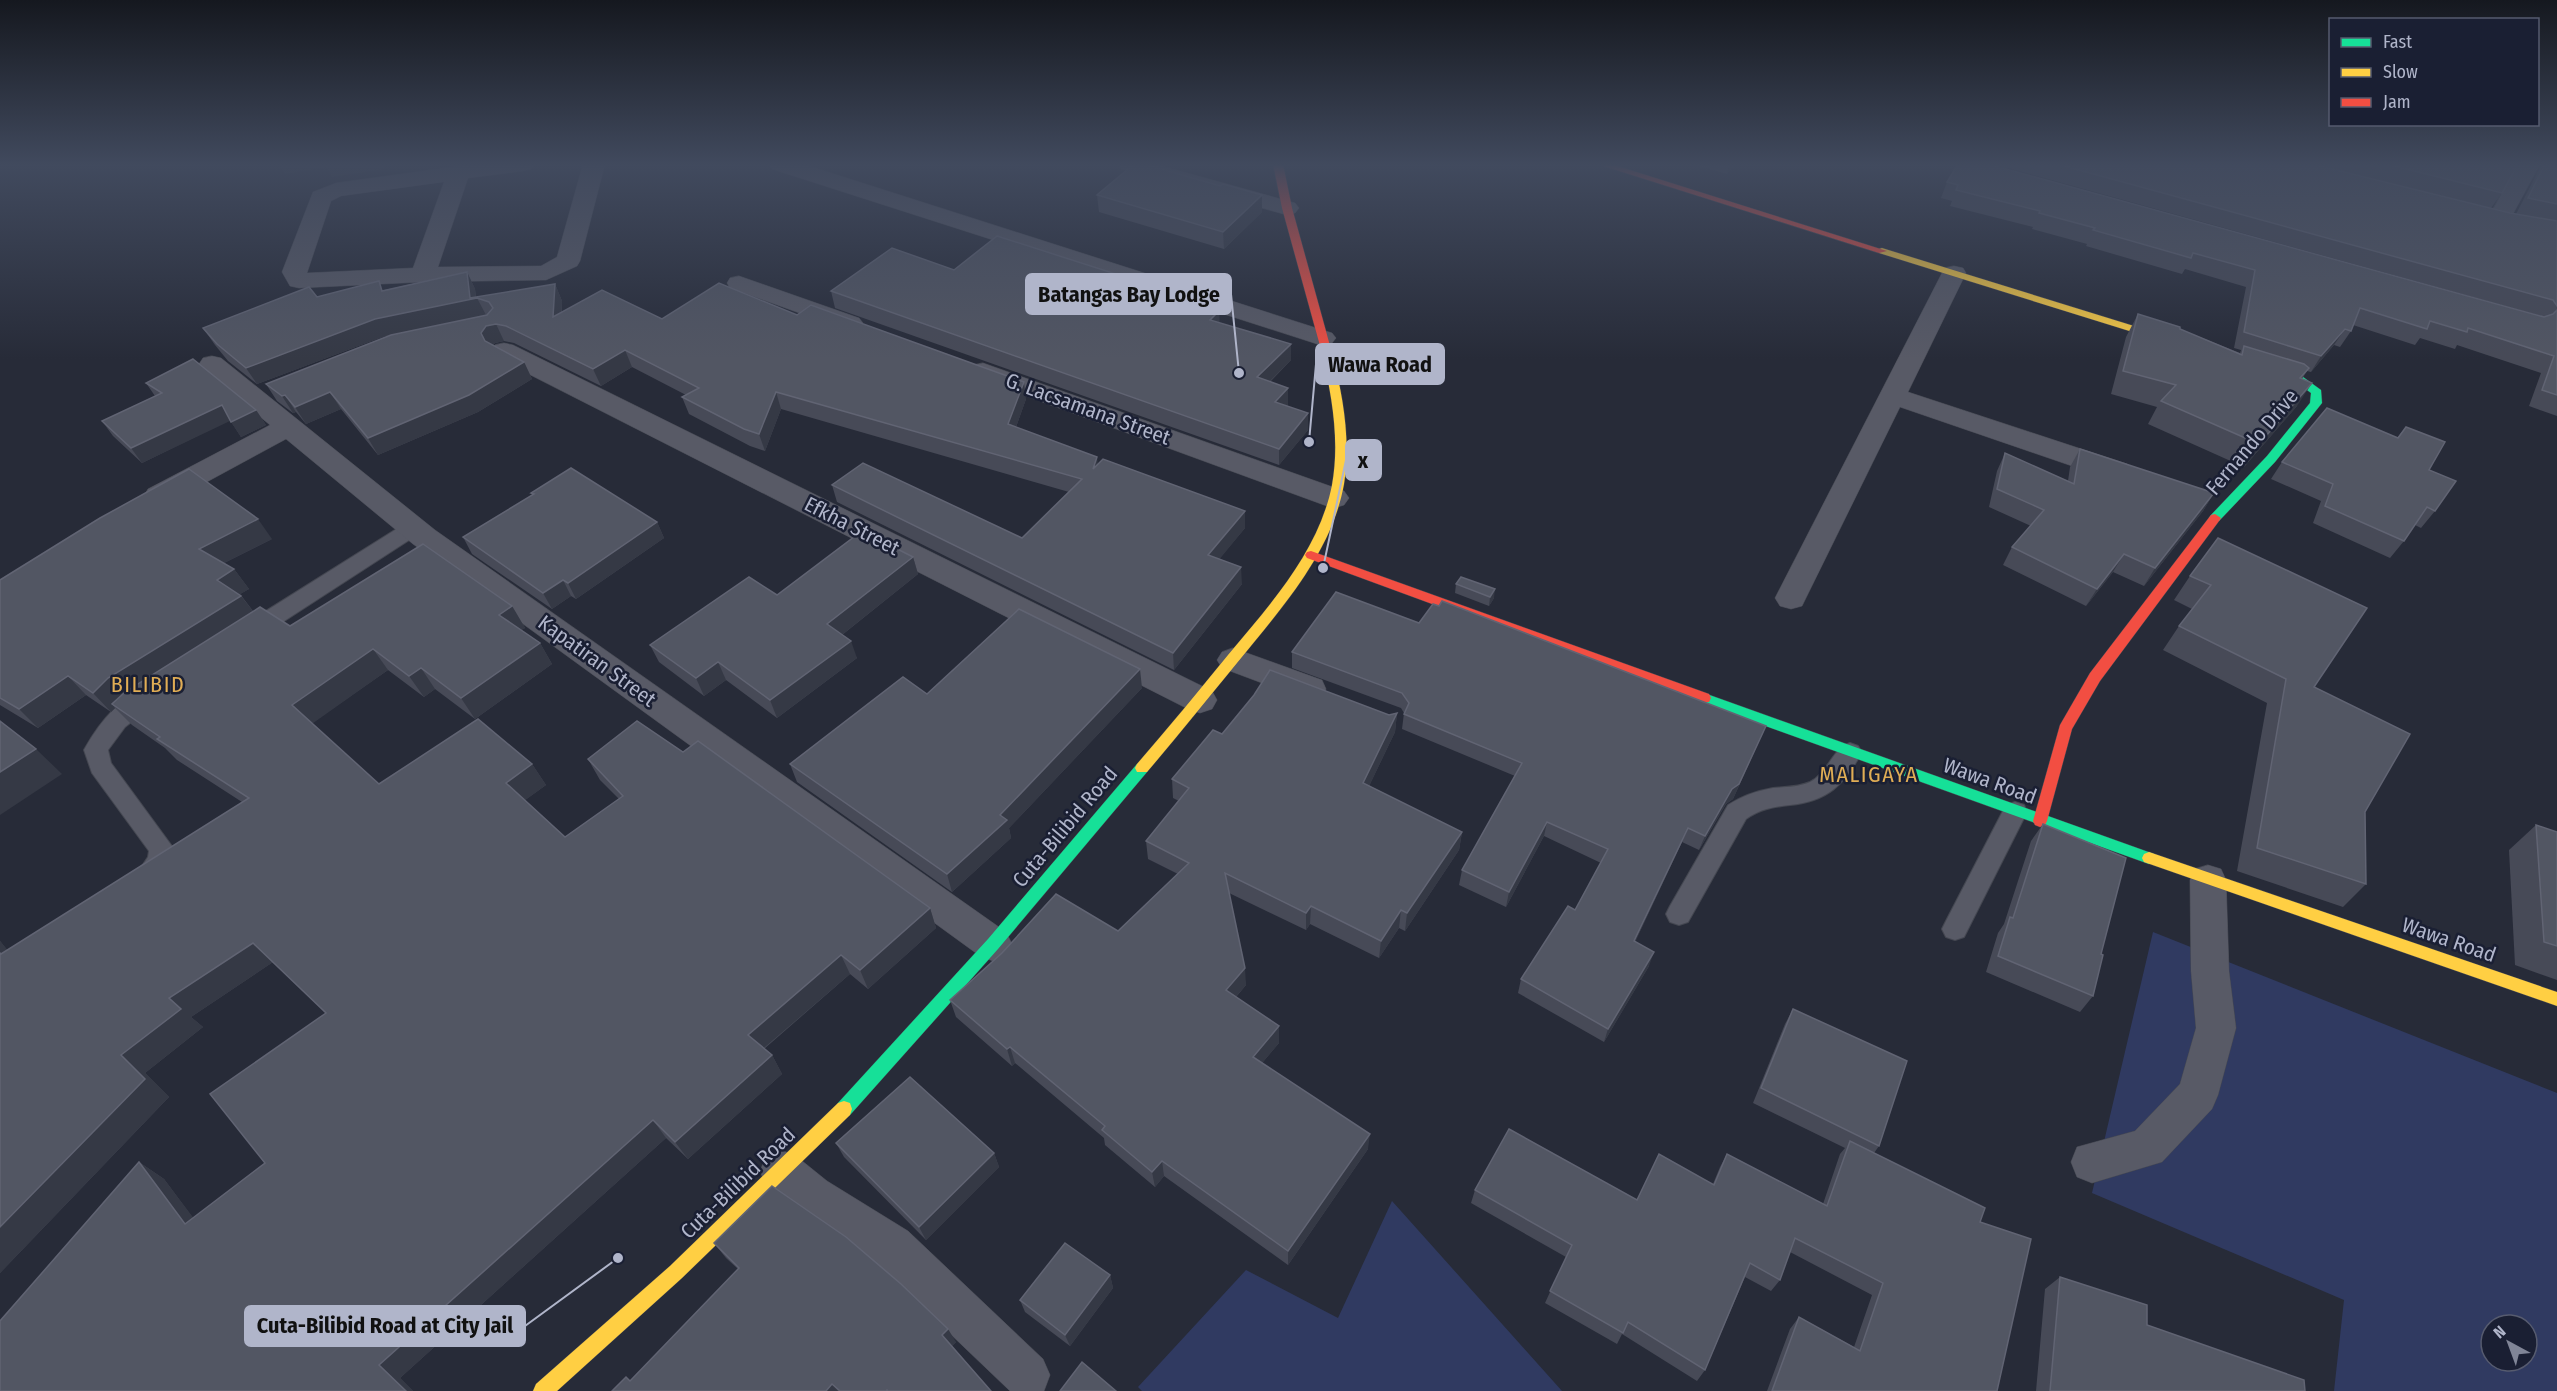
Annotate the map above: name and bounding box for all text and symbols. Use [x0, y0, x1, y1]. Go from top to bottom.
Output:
legend [2329, 18, 2539, 126]
text: Fast [2383, 31, 2412, 53]
text: Slow [2383, 61, 2418, 83]
text: Jam [2383, 91, 2411, 113]
callout: Batangas Bay Lodge [1026, 274, 1231, 314]
text: Batangas Bay Lodge [1038, 281, 1220, 308]
callout: Wawa Road [1316, 344, 1444, 384]
text: Wawa Road [1328, 351, 1432, 378]
street label: G. Lacsamana Street [1002, 367, 1174, 451]
street label: Fernando Drive [2200, 384, 2304, 500]
callout: x [1346, 440, 1381, 480]
text: x [1357, 447, 1369, 474]
street label: Efkha Street [800, 491, 904, 561]
street label: Kapatiran Street [533, 610, 661, 713]
district label: BILIBID [111, 671, 185, 698]
street label: Wawa Road [1940, 752, 2040, 810]
street label: Cuta-Bilibid Road [1007, 761, 1123, 893]
district label: MALIGAYA [1819, 761, 1919, 788]
street label: Wawa Road [2399, 912, 2499, 968]
street label: Cuta-Bilibid Road [675, 1122, 801, 1244]
callout: Cuta-Bilibid Road at City Jail [245, 1306, 525, 1346]
text: Cuta-Bilibid Road at City Jail [257, 1312, 514, 1339]
north arrow [2479, 1313, 2539, 1373]
text: N [2490, 1322, 2509, 1342]

